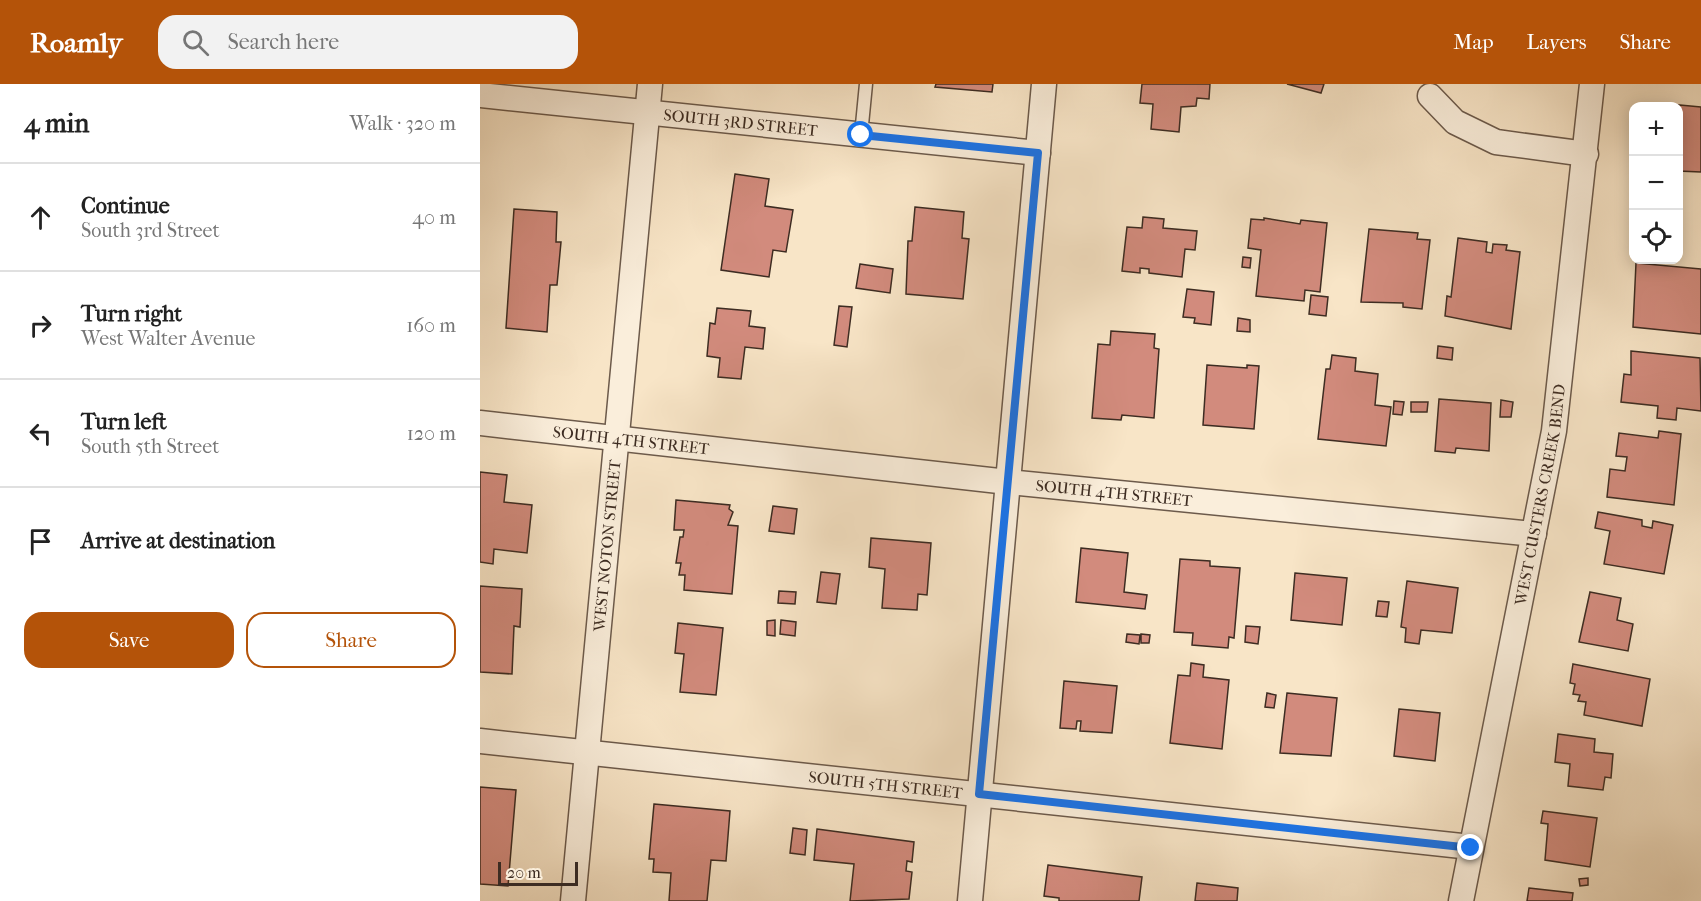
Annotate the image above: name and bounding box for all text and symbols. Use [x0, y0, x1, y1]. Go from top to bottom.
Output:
search box [158, 15, 578, 69]
text: Roamly [30, 26, 122, 59]
icon: search [179, 26, 212, 59]
text: Search here [227, 29, 339, 55]
text: Map [1453, 30, 1494, 54]
text: Layers [1527, 30, 1586, 54]
text: Share [1619, 30, 1671, 54]
map controls [1629, 102, 1683, 264]
button: + [1629, 102, 1683, 156]
street label: SOUTH 3RD STREET [663, 105, 819, 140]
text: 4 min [24, 108, 89, 139]
text: Walk · 320 m [350, 112, 456, 135]
route start [847, 121, 873, 147]
button: − [1629, 156, 1683, 210]
text: Continue [81, 193, 170, 219]
icon: ahead [24, 201, 57, 234]
text: 40 m [412, 206, 456, 229]
button: locate [1629, 210, 1683, 264]
text: South 3rd Street [81, 219, 220, 242]
text: Turn right [81, 301, 182, 327]
icon: right [24, 309, 57, 342]
text: 160 m [406, 314, 456, 337]
text: West Walter Avenue [81, 327, 255, 350]
street label: WEST CUSTERS CREEK BEND [1511, 383, 1569, 608]
text: Turn left [81, 409, 167, 435]
icon: left [24, 417, 57, 450]
text: 120 m [407, 422, 456, 445]
street label: SOUTH 4TH STREET [552, 422, 710, 459]
text: South 5th Street [81, 435, 219, 458]
street label: WEST NOTON STREET [589, 459, 625, 633]
street label: SOUTH 4TH STREET [1035, 476, 1194, 510]
icon: arrive [24, 525, 57, 558]
text: Arrive at destination [81, 528, 275, 554]
button: Save [24, 612, 234, 668]
button: Share [246, 612, 456, 668]
street label: SOUTH 5TH STREET [808, 767, 964, 803]
route end [1457, 834, 1483, 860]
scale bar [498, 859, 578, 886]
text: 20 m [507, 863, 541, 882]

